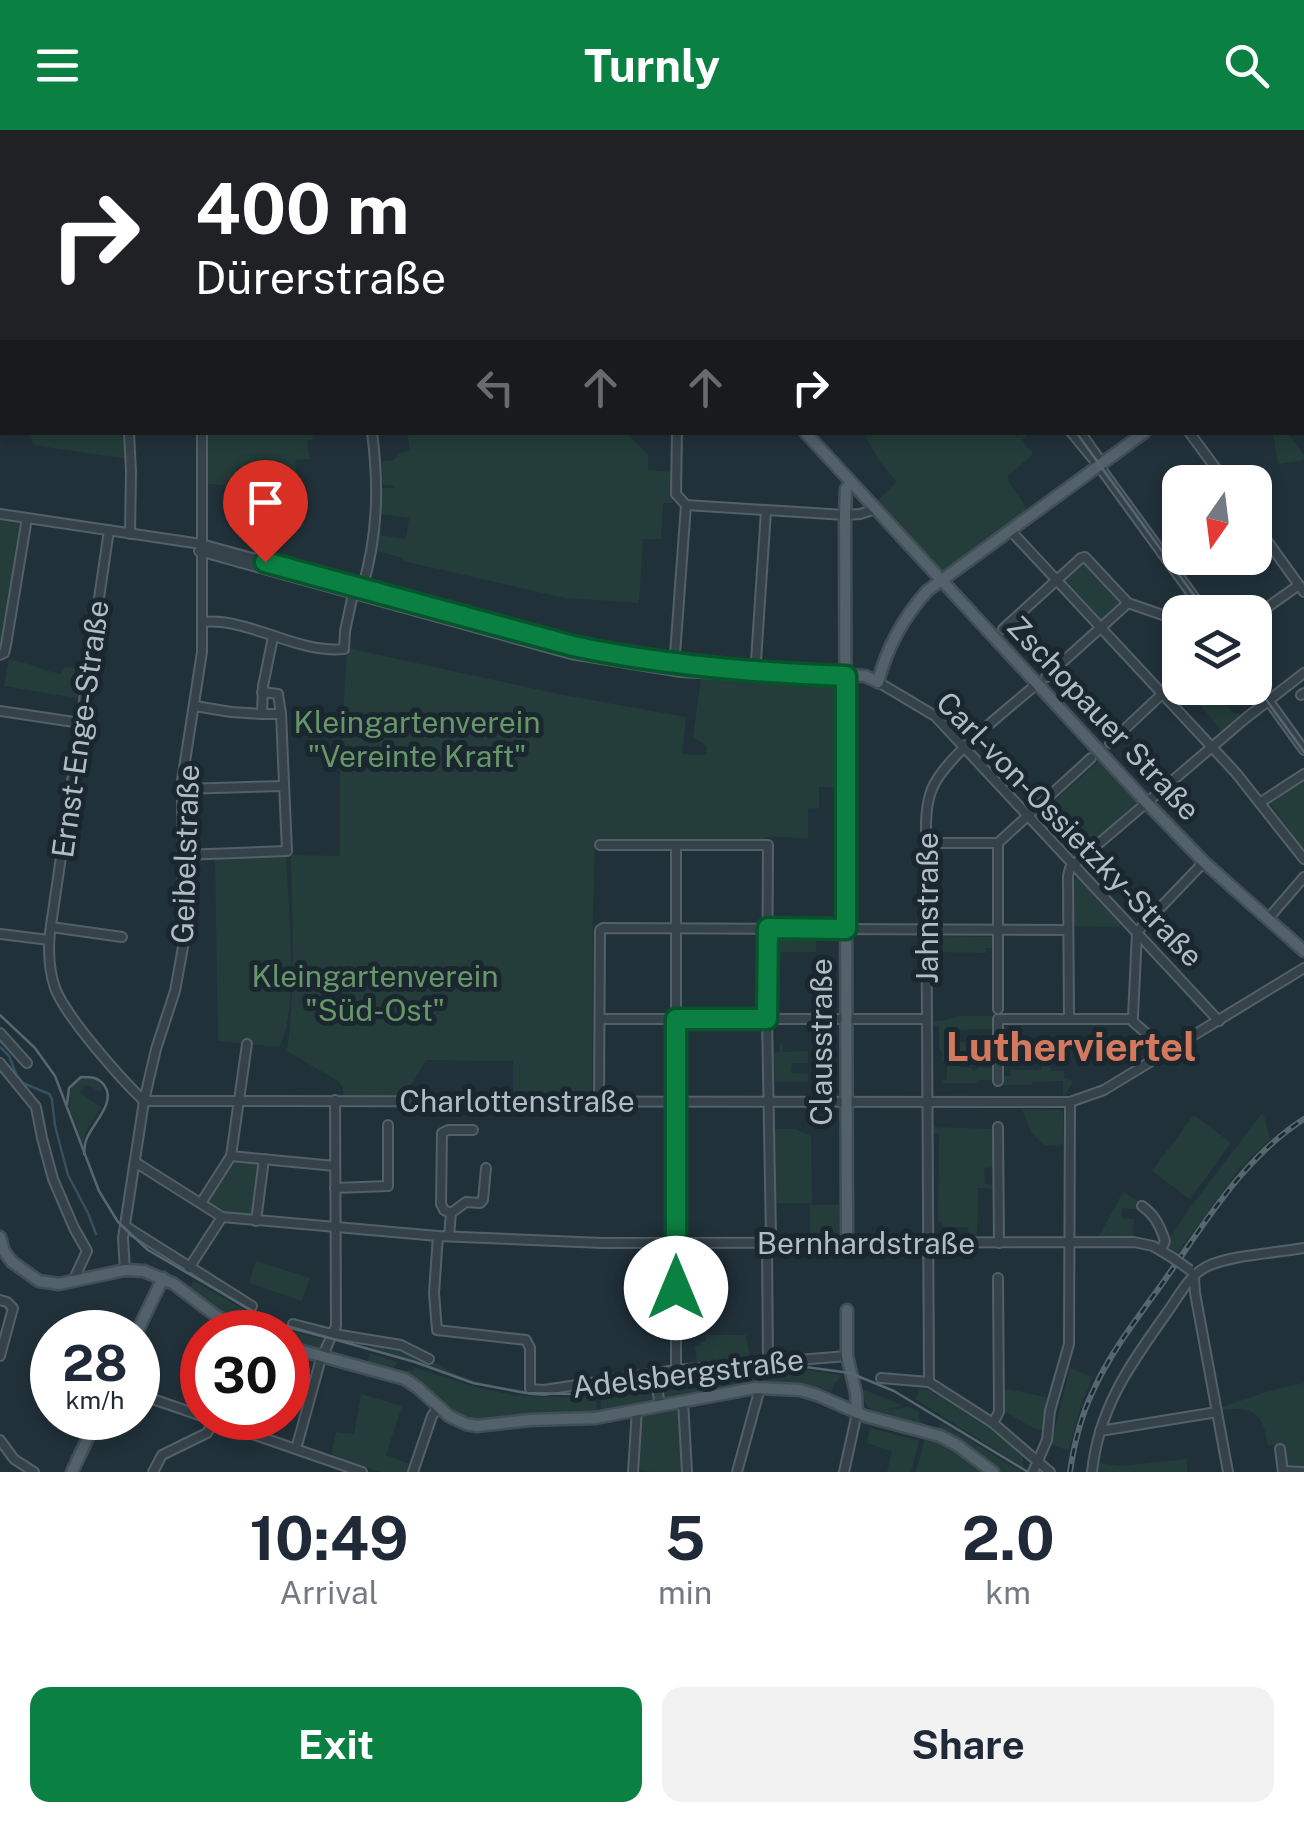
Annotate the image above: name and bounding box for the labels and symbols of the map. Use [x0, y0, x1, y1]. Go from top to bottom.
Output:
pin [223, 460, 308, 563]
north arrow [1162, 465, 1272, 575]
street label: Ernst-Enge-Straße [44, 598, 116, 860]
street label: Zschopauer Straße [1000, 608, 1208, 828]
street label: Carl-von-Ossietzky-Straße [929, 684, 1211, 974]
park label: Kleingartenverein "Vereinte Kraft" [293, 704, 541, 774]
street label: Geibelstraße [164, 764, 206, 944]
street label: Jahnstraße [909, 832, 945, 984]
park label: Kleingartenverein "Süd-Ost" [251, 958, 499, 1028]
street label: Clausstraße [803, 958, 839, 1126]
district label: Lutherviertel [946, 1023, 1196, 1070]
street label: Charlottenstraße [399, 1083, 635, 1119]
street label: Bernhardstraße [757, 1225, 975, 1261]
position arrow [624, 1236, 728, 1340]
speed limit sign: 30 [180, 1310, 310, 1440]
street label: Adelsbergstraße [570, 1341, 806, 1405]

